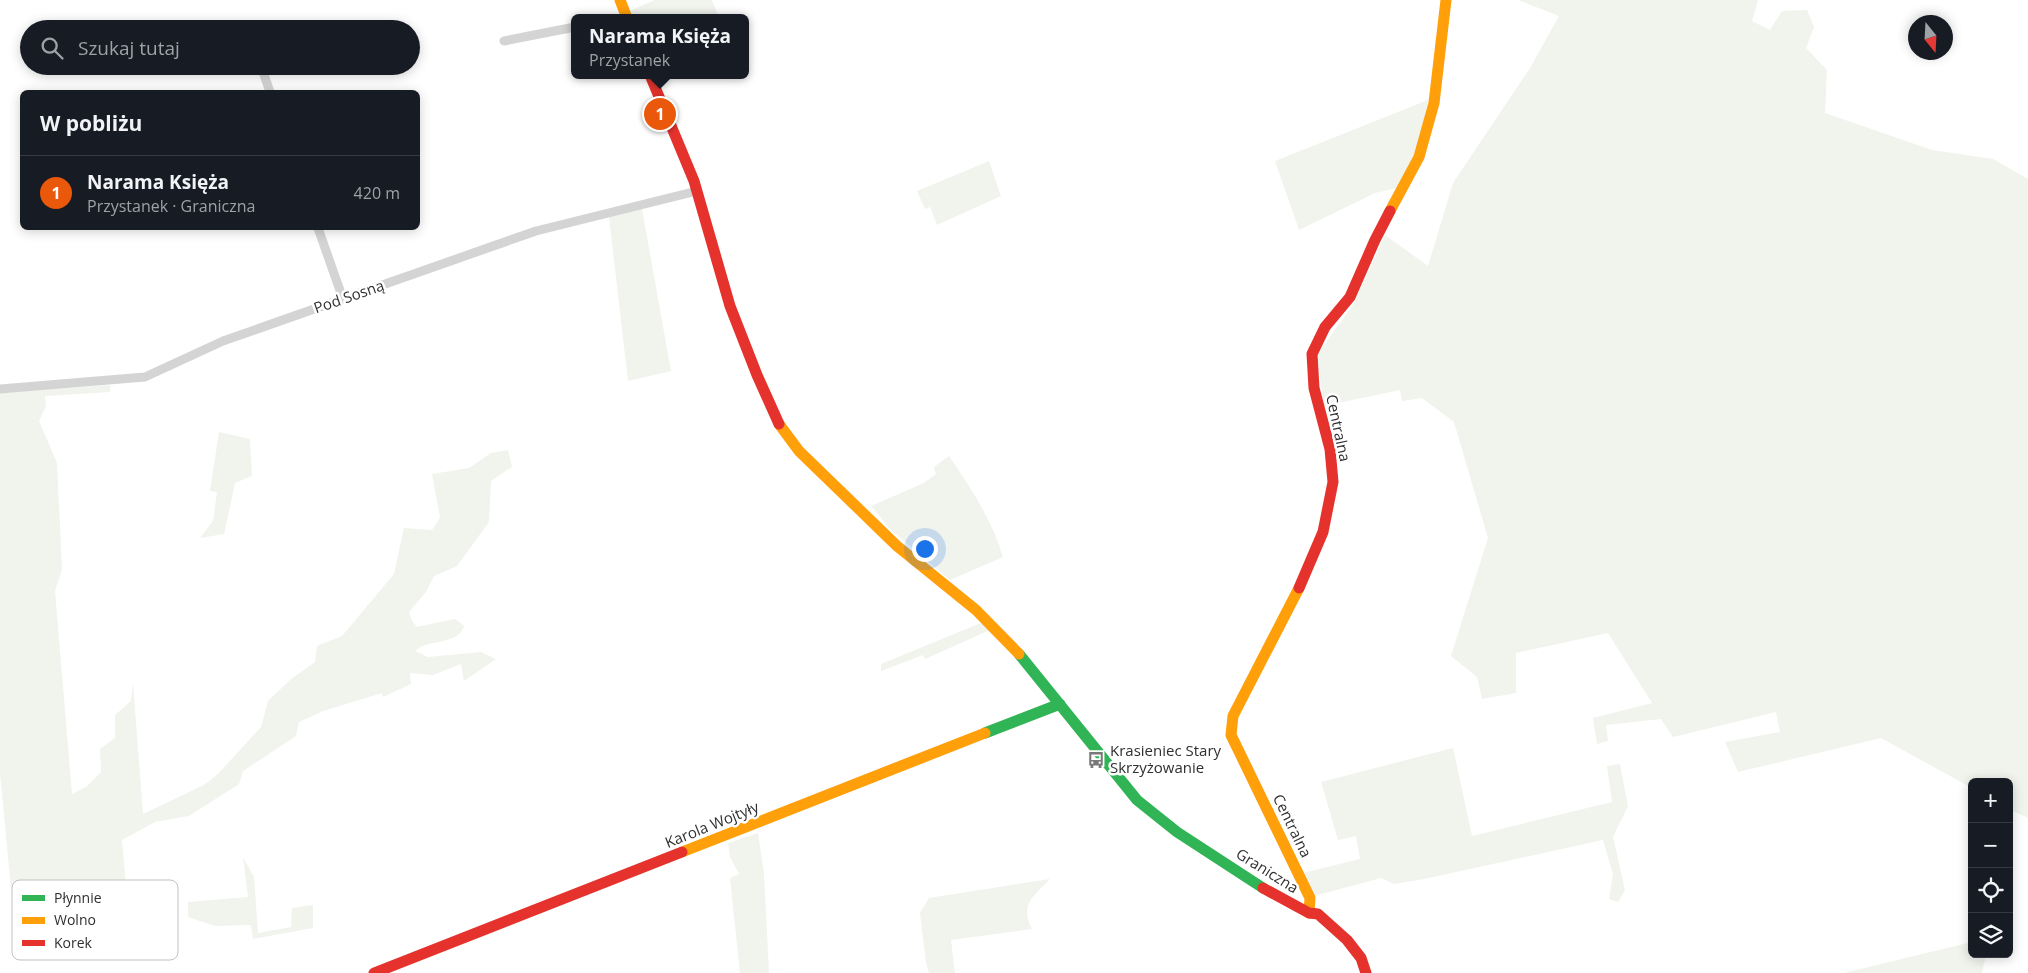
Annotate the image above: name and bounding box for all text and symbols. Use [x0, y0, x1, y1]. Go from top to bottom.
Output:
popup [571, 14, 749, 79]
north arrow [1908, 15, 1953, 60]
search box [20, 20, 420, 75]
text: Narama Księża [589, 23, 731, 49]
icon: search [38, 34, 66, 62]
text: Szukaj tutaj [78, 35, 180, 61]
text: Przystanek [589, 49, 670, 71]
pin: 1 [644, 95, 676, 133]
text: W pobliżu [40, 109, 142, 137]
text: Narama Księża [87, 169, 229, 195]
text: 1 [51, 182, 61, 204]
text: 420 m [354, 182, 400, 204]
text: Przystanek · Graniczna [87, 195, 255, 217]
street label: Pod Sosną [311, 275, 386, 317]
street label: Centralna [1322, 392, 1356, 463]
your location [912, 536, 938, 562]
place label: Krasieniec Stary Skrzyżowanie [1110, 740, 1222, 777]
bus stop icon: Krasieniec Stary Skrzyżowanie [1086, 750, 1106, 770]
map controls [1968, 778, 2013, 958]
button: + [1968, 778, 2013, 823]
street label: Centralna [1269, 791, 1317, 861]
street label: Karola Wojtyły [662, 796, 762, 852]
button: − [1968, 823, 2013, 868]
street label: Graniczna [1233, 843, 1303, 897]
button: locate [1968, 868, 2013, 913]
legend [12, 880, 178, 960]
text: Płynnie [54, 888, 102, 907]
text: Wolno [54, 910, 96, 929]
button: layers [1968, 913, 2013, 958]
text: Korek [54, 933, 93, 952]

